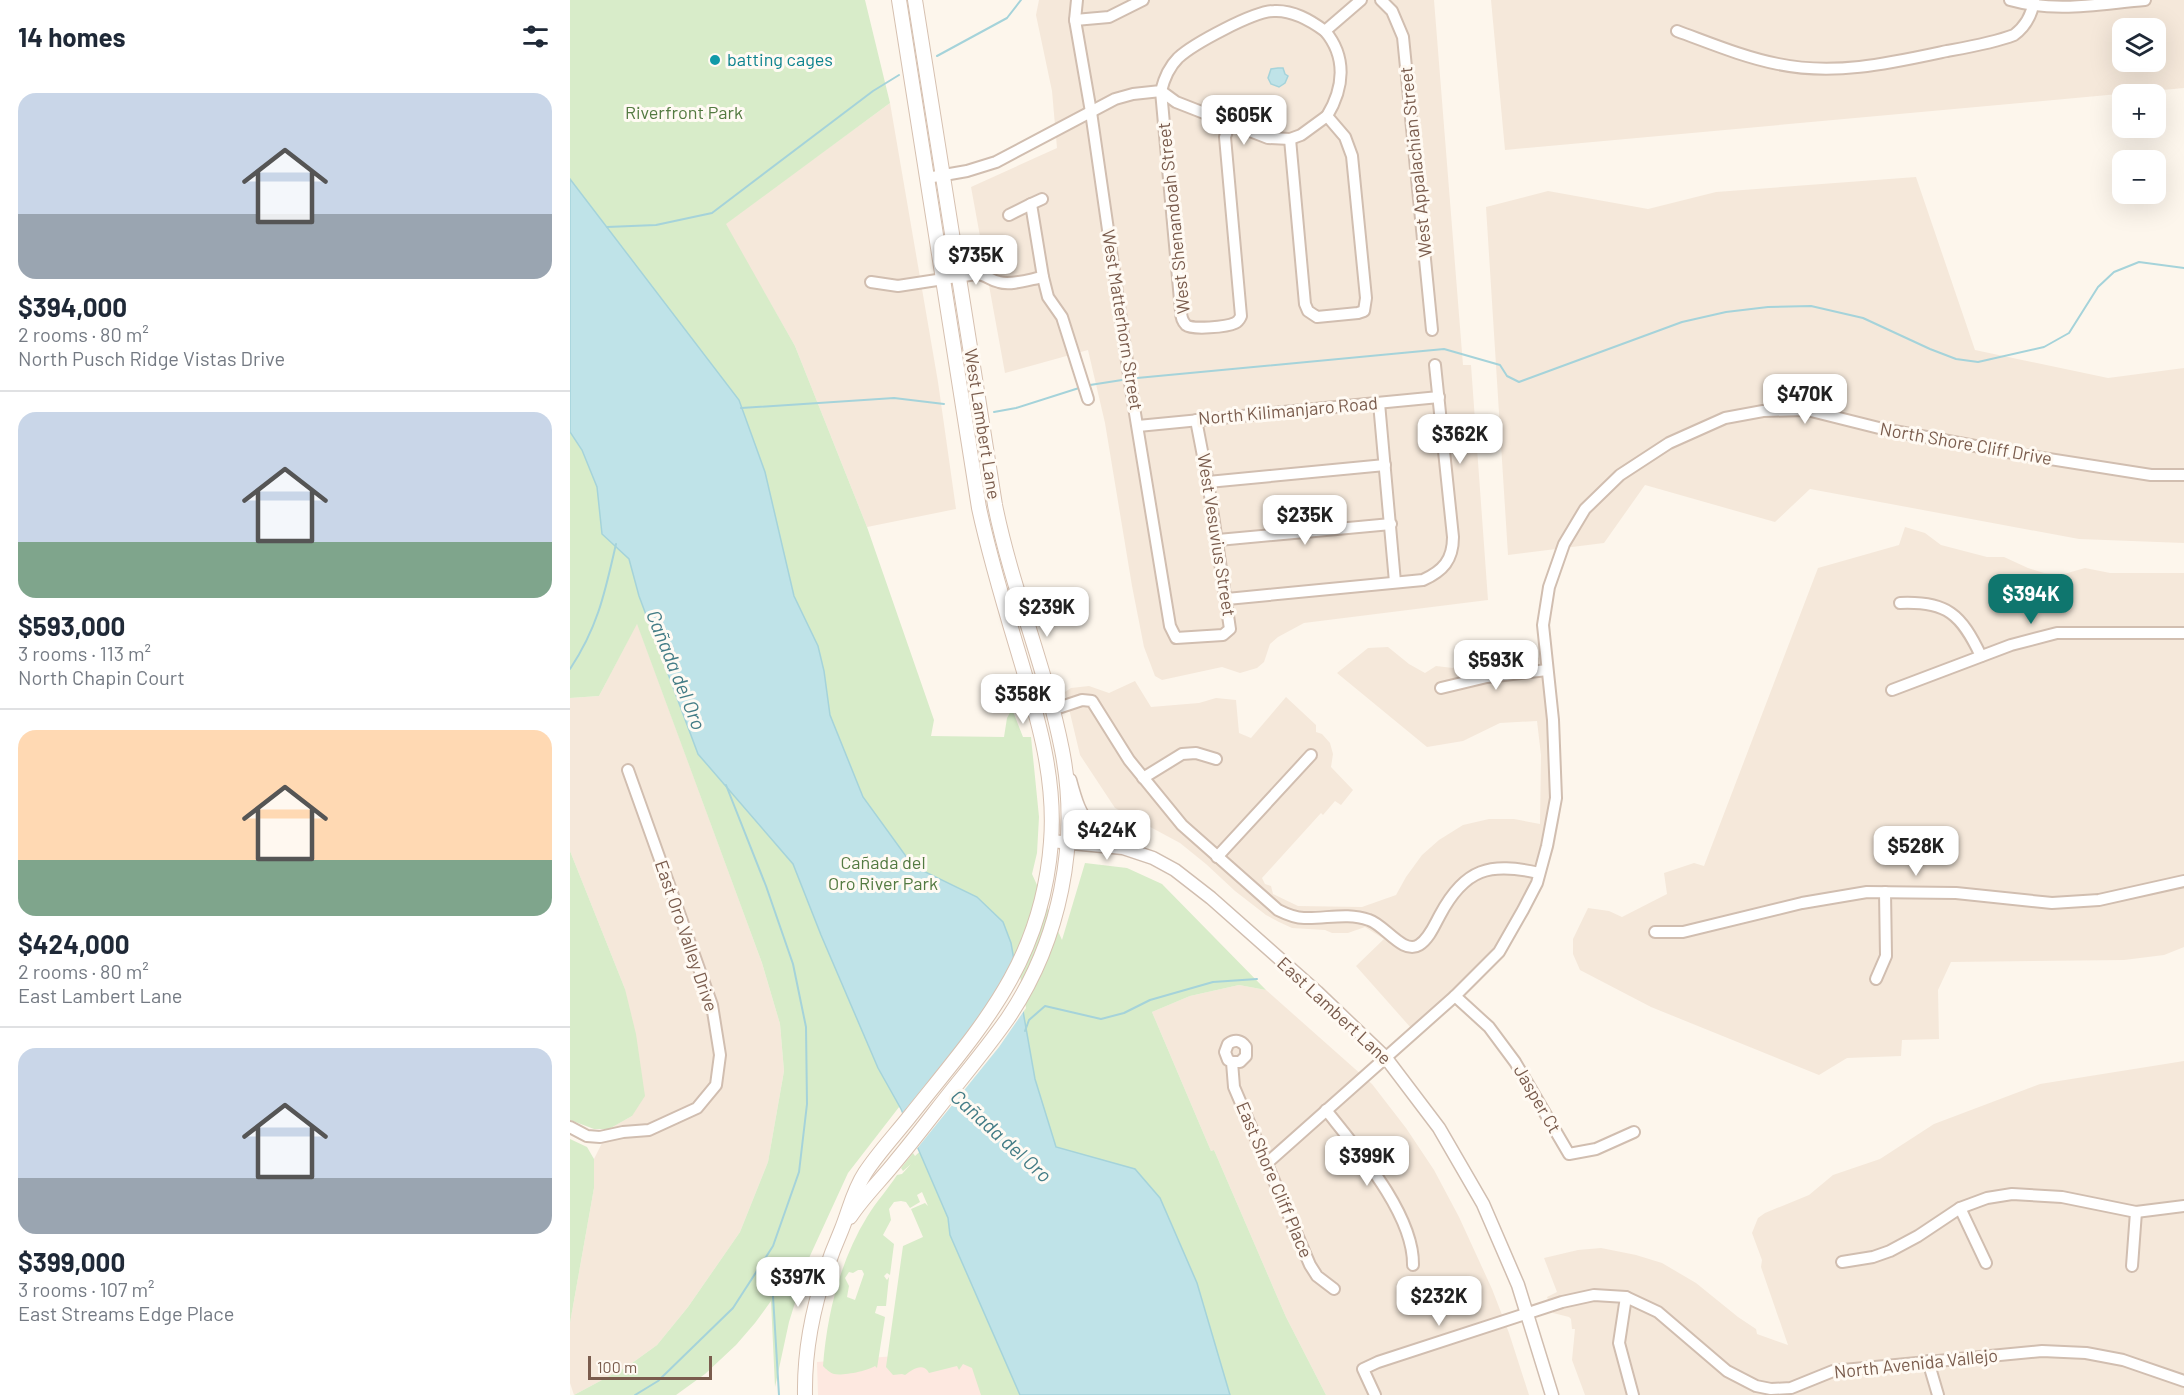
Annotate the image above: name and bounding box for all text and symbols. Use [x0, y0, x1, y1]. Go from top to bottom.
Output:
map controls [2112, 18, 2166, 204]
button: layers [2112, 18, 2166, 72]
icon: filters [519, 20, 552, 53]
text: 14 homes [18, 21, 125, 52]
place label: batting cages [727, 48, 833, 70]
marker: batting cages [708, 53, 722, 67]
street label: West Appalachian Street [1394, 66, 1436, 259]
button: + [2112, 84, 2166, 138]
pin: $605K [1202, 95, 1286, 146]
park label: Riverfront Park [625, 101, 743, 123]
text: $605K [1216, 102, 1272, 126]
street label: West Shenandoah Street [1152, 121, 1194, 315]
icon: home [231, 132, 339, 240]
button: − [2112, 150, 2166, 204]
street label: West Matterhorn Street [1098, 228, 1148, 412]
pin: $735K [934, 235, 1018, 286]
text: $735K [948, 242, 1004, 266]
text: $394,000 [18, 291, 127, 322]
text: 2 rooms · 80 m² [18, 322, 149, 346]
text: North Pusch Ridge Vistas Drive [18, 346, 285, 370]
street label: West Lambert Lane [960, 347, 1006, 501]
pin: $470K [1763, 374, 1847, 425]
text: $470K [1777, 381, 1833, 405]
street label: North Kilimanjaro Road [1197, 391, 1379, 429]
pin: $362K [1418, 414, 1502, 465]
street label: North Shore Cliff Drive [1878, 417, 2054, 469]
text: $362K [1432, 421, 1488, 445]
icon: home [231, 451, 339, 559]
street label: West Vesuvius Street [1193, 452, 1241, 618]
pin: $235K [1263, 495, 1347, 546]
text: $235K [1277, 502, 1333, 526]
pin: $394K [1989, 574, 2073, 625]
text: $394K [2002, 581, 2060, 605]
pin: $239K [1005, 587, 1089, 638]
text: $239K [1019, 594, 1075, 618]
water label: Cañada del Oro [642, 606, 712, 733]
text: $593,000 [18, 610, 125, 641]
pin: $593K [1454, 640, 1538, 691]
text: 3 rooms · 113 m² [18, 641, 151, 665]
text: $593K [1468, 647, 1524, 671]
text: North Chapin Court [18, 665, 185, 689]
pin: $358K [981, 674, 1065, 725]
text: $358K [995, 681, 1051, 705]
icon: home [231, 769, 339, 877]
pin: $424K [1065, 810, 1149, 861]
text: $424K [1077, 817, 1137, 841]
pin: $528K [1874, 826, 1958, 877]
text: $528K [1888, 833, 1944, 857]
park label: Cañada del Oro River Park [828, 851, 938, 894]
street label: East Oro Valley Drive [651, 857, 723, 1014]
text: $424,000 [18, 928, 130, 959]
street label: East Lambert Lane [1273, 952, 1396, 1069]
text: 2 rooms · 80 m² [18, 959, 149, 983]
text: East Lambert Lane [18, 983, 182, 1007]
street label: Jasper Ct [1510, 1060, 1566, 1137]
water label: Cañada del Oro [946, 1084, 1057, 1187]
icon: home [231, 1087, 339, 1195]
street label: East Shore Cliff Place [1232, 1098, 1318, 1261]
pin: $399K [1325, 1136, 1409, 1187]
text: $399K [1339, 1143, 1395, 1167]
text: $399,000 [18, 1246, 125, 1277]
pin: $397K [756, 1257, 840, 1308]
text: $397K [770, 1264, 826, 1288]
pin: $232K [1397, 1276, 1481, 1327]
text: 3 rooms · 107 m² [18, 1277, 154, 1301]
text: $232K [1411, 1283, 1467, 1307]
text: East Streams Edge Place [18, 1301, 234, 1325]
street label: North Avenida Vallejo [1833, 1343, 1999, 1383]
scale bar [588, 1353, 712, 1380]
text: 100 m [597, 1357, 637, 1376]

